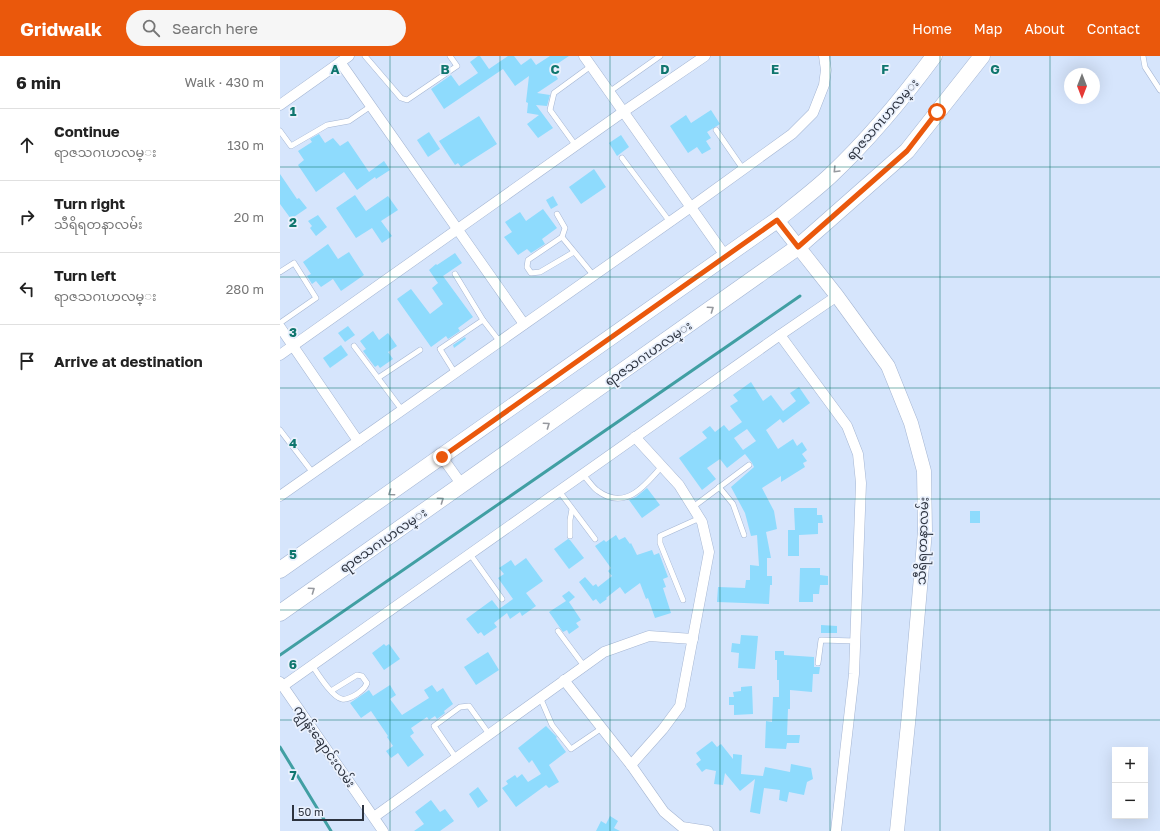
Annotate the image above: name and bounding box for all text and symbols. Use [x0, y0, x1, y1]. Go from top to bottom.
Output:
search box [126, 10, 406, 46]
text: Gridwalk [20, 17, 102, 40]
icon: search [140, 17, 162, 39]
text: Search here [172, 19, 258, 37]
text: Home [912, 20, 952, 37]
text: Map [974, 20, 1002, 37]
text: About [1024, 20, 1065, 37]
text: Contact [1087, 20, 1140, 37]
text: A [330, 61, 340, 77]
text: B [440, 61, 450, 77]
text: C [550, 61, 560, 77]
text: D [660, 61, 670, 77]
text: E [771, 61, 779, 77]
text: F [881, 61, 889, 77]
text: G [990, 61, 1000, 77]
north arrow [1064, 68, 1100, 104]
text: 6 min [16, 72, 61, 93]
text: Walk · 430 m [184, 74, 264, 90]
street label: ရာဇသဂၤဟလမ္း [842, 75, 924, 165]
text: 1 [290, 103, 297, 119]
route start [928, 103, 946, 121]
text: Continue [54, 122, 120, 140]
icon: ahead [16, 134, 38, 156]
text: 130 m [227, 137, 264, 153]
text: ရာဇသဂၤဟလမ္း [54, 144, 157, 160]
one-way arrow [833, 165, 841, 173]
text: Turn right [54, 194, 125, 212]
icon: right [16, 206, 38, 228]
text: 20 m [234, 209, 264, 225]
text: 2 [289, 214, 297, 230]
text: သီရိရတနာလမ်း [54, 216, 142, 232]
text: Turn left [54, 266, 116, 284]
icon: left [16, 278, 38, 300]
text: 280 m [226, 281, 264, 297]
text: ရာဇသဂၤဟလမ္း [54, 288, 157, 304]
one-way arrow [706, 307, 713, 314]
street label: ရာဇသဂၤဟလမ္း [601, 317, 696, 391]
text: 3 [289, 324, 297, 340]
icon: arrive [16, 350, 38, 372]
text: Arrive at destination [54, 352, 203, 370]
one-way arrow [543, 422, 550, 429]
text: 4 [289, 435, 297, 451]
route end [433, 448, 451, 466]
one-way arrow [388, 488, 395, 495]
one-way arrow [437, 497, 444, 505]
street label: သီရိရတနာလမ်း [912, 497, 935, 586]
street label: ရာဇသဂၤဟလမ္း [336, 504, 431, 578]
text: 5 [289, 546, 297, 562]
one-way arrow [308, 587, 315, 595]
text: 6 [289, 656, 297, 672]
street label: ကျွန်းချောင်းလမ်း [287, 702, 359, 793]
map controls [1112, 747, 1148, 819]
button: + [1112, 747, 1148, 783]
text: 7 [289, 767, 297, 783]
button: − [1112, 783, 1148, 819]
scale bar [292, 803, 364, 822]
text: 50 m [298, 805, 324, 818]

